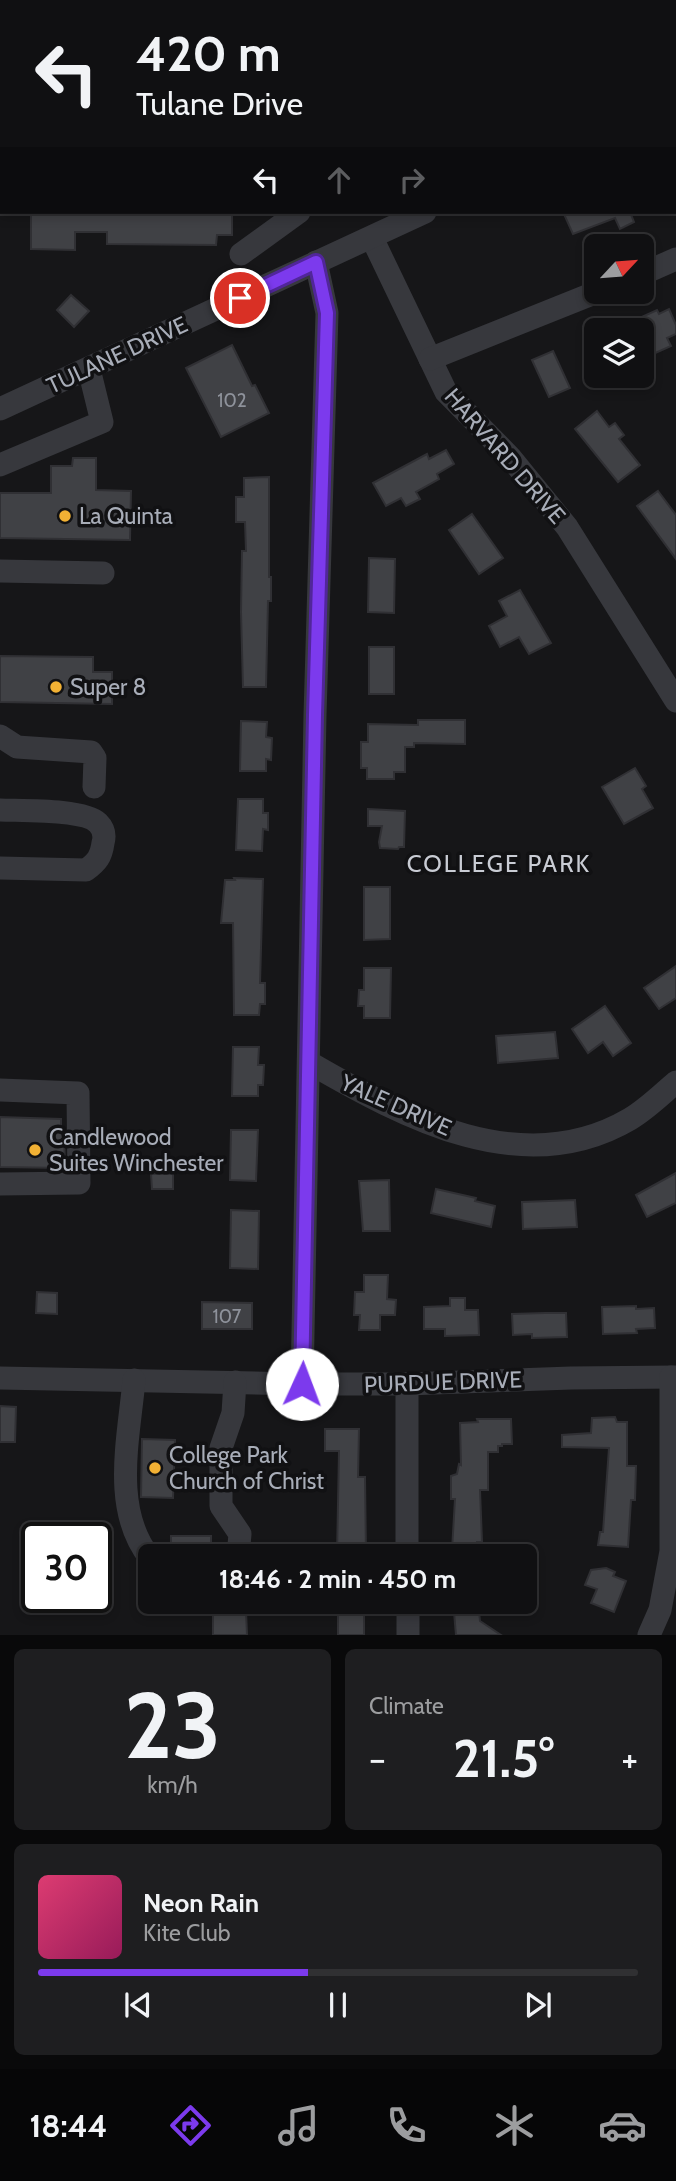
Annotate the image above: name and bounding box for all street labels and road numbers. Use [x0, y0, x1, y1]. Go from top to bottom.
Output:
street label: TULANE DRIVE [42, 310, 192, 400]
street label: HARVARD DRIVE [439, 383, 571, 529]
street label: YALE DRIVE [335, 1068, 456, 1142]
street label: PURDUE DRIVE [363, 1365, 523, 1399]

